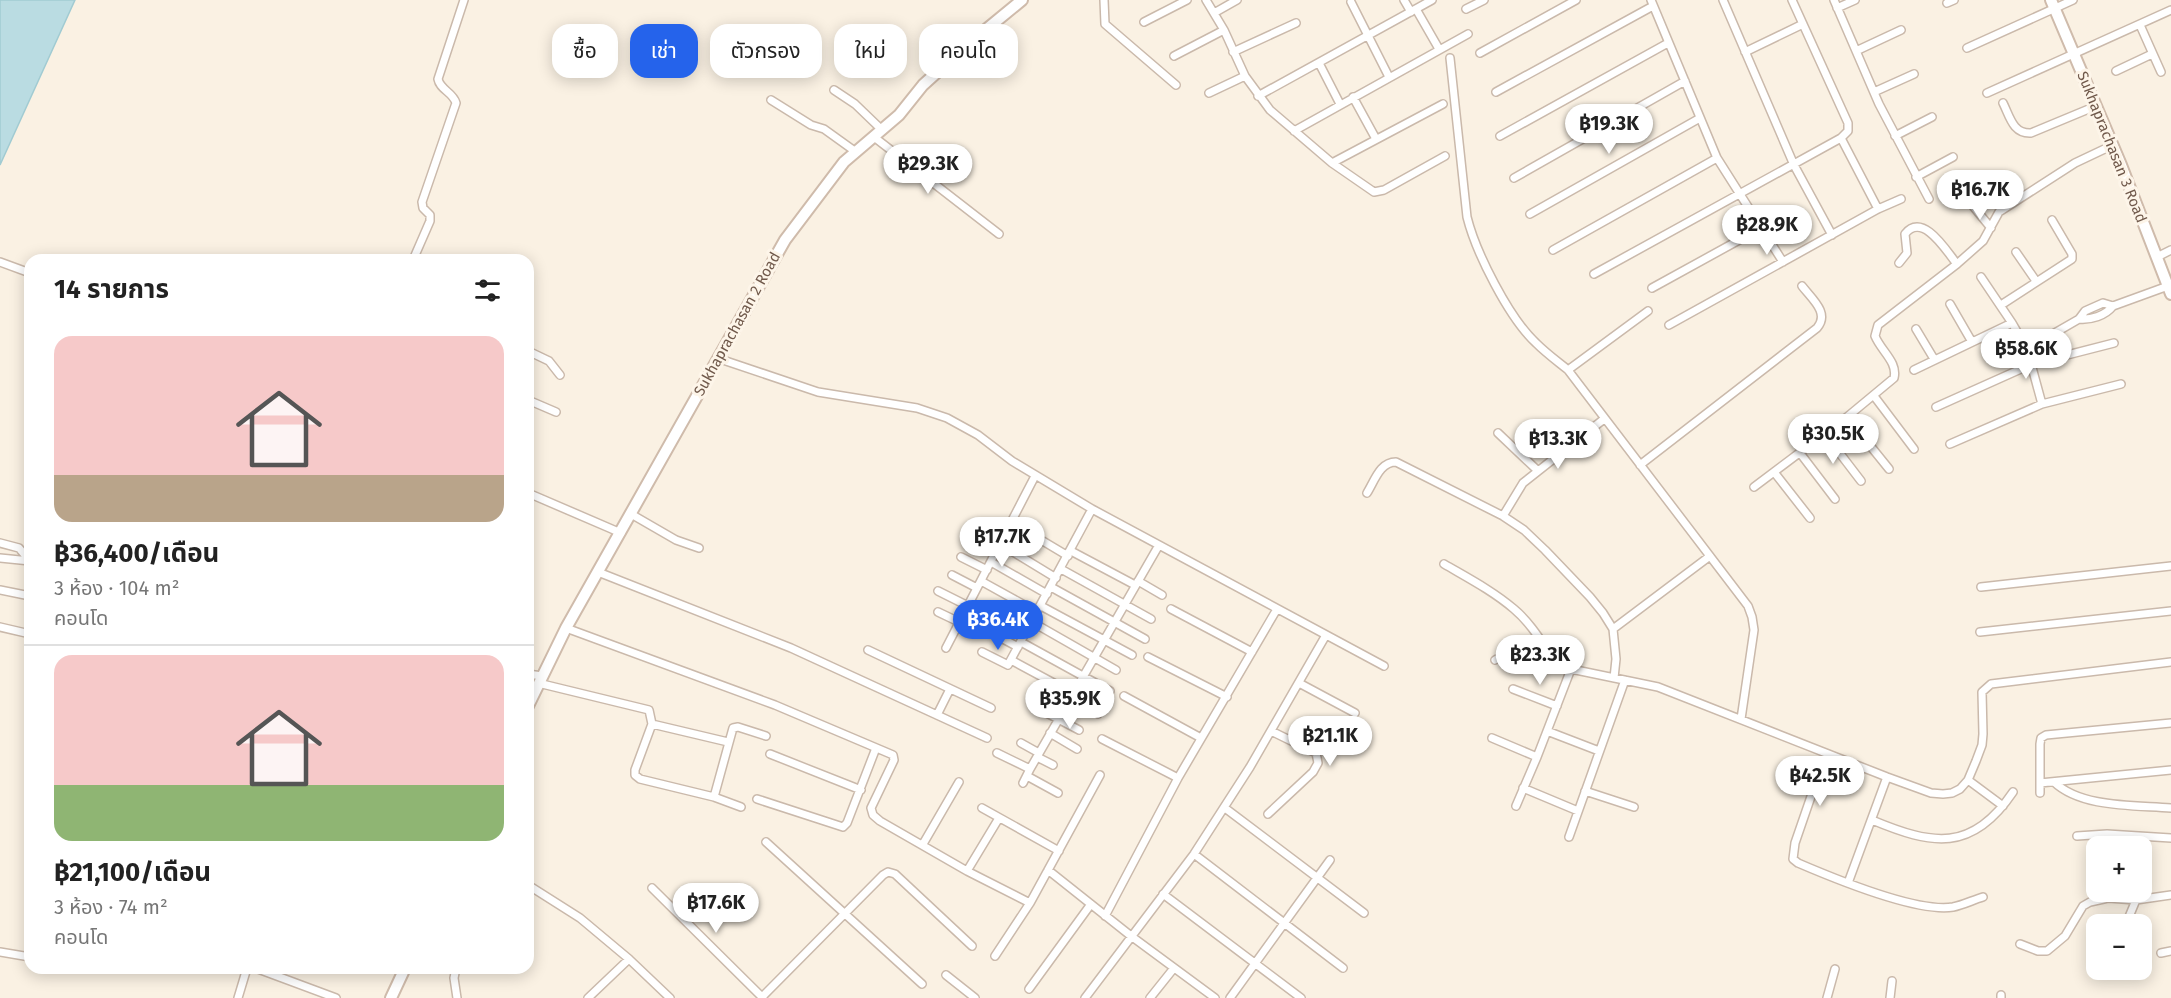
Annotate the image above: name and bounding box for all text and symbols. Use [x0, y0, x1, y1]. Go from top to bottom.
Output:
chip: ซื้อ [552, 24, 618, 78]
chip: เช่า [630, 24, 698, 78]
chip: ตัวกรอง [710, 24, 822, 78]
chip: ใหม่ [834, 24, 907, 78]
chip: คอนโด [919, 24, 1018, 78]
street label: Sukhaprachasan 3 Road [2073, 69, 2151, 225]
pin: ฿19.3K [1560, 104, 1658, 155]
text: ฿19.3K [1579, 111, 1639, 135]
pin: ฿29.3K [879, 144, 977, 195]
text: ฿29.3K [897, 151, 959, 175]
pin: ฿16.7K [1931, 170, 2029, 221]
text: ฿16.7K [1951, 177, 2009, 201]
pin: ฿28.9K [1718, 205, 1816, 256]
text: ฿28.9K [1736, 212, 1798, 236]
street label: Sukhaprachasan 2 Road [690, 249, 784, 399]
text: 14 รายการ [54, 274, 169, 305]
icon: filters [471, 274, 504, 307]
pin: ฿58.6K [1977, 329, 2075, 380]
text: ฿58.6K [1995, 336, 2057, 360]
icon: home [225, 375, 333, 483]
pin: ฿30.5K [1784, 414, 1882, 465]
pin: ฿13.3K [1509, 419, 1607, 470]
text: ฿30.5K [1802, 421, 1864, 445]
text: ฿13.3K [1528, 426, 1588, 450]
pin: ฿17.7K [953, 517, 1051, 568]
text: ฿17.7K [974, 524, 1030, 548]
text: ฿36,400/เดือน [54, 538, 219, 569]
text: 3 ห้อง · 104 m² [54, 576, 179, 600]
pin: ฿36.4K [949, 600, 1047, 651]
text: คอนโด [54, 606, 108, 630]
text: ฿36.4K [967, 607, 1029, 631]
pin: ฿23.3K [1491, 635, 1589, 686]
text: ฿23.3K [1510, 642, 1570, 666]
pin: ฿35.9K [1021, 679, 1119, 730]
text: ฿35.9K [1039, 686, 1101, 710]
icon: home [225, 694, 333, 802]
pin: ฿21.1K [1281, 716, 1379, 767]
text: ฿21.1K [1302, 723, 1358, 747]
pin: ฿42.5K [1771, 756, 1869, 807]
text: ฿42.5K [1789, 763, 1851, 787]
map controls [2086, 836, 2152, 980]
button: + [2086, 836, 2152, 902]
text: ฿21,100/เดือน [54, 857, 211, 888]
pin: ฿17.6K [667, 883, 765, 934]
text: ฿17.6K [687, 890, 745, 914]
text: 3 ห้อง · 74 m² [54, 895, 168, 919]
button: − [2086, 914, 2152, 980]
text: คอนโด [54, 925, 108, 949]

